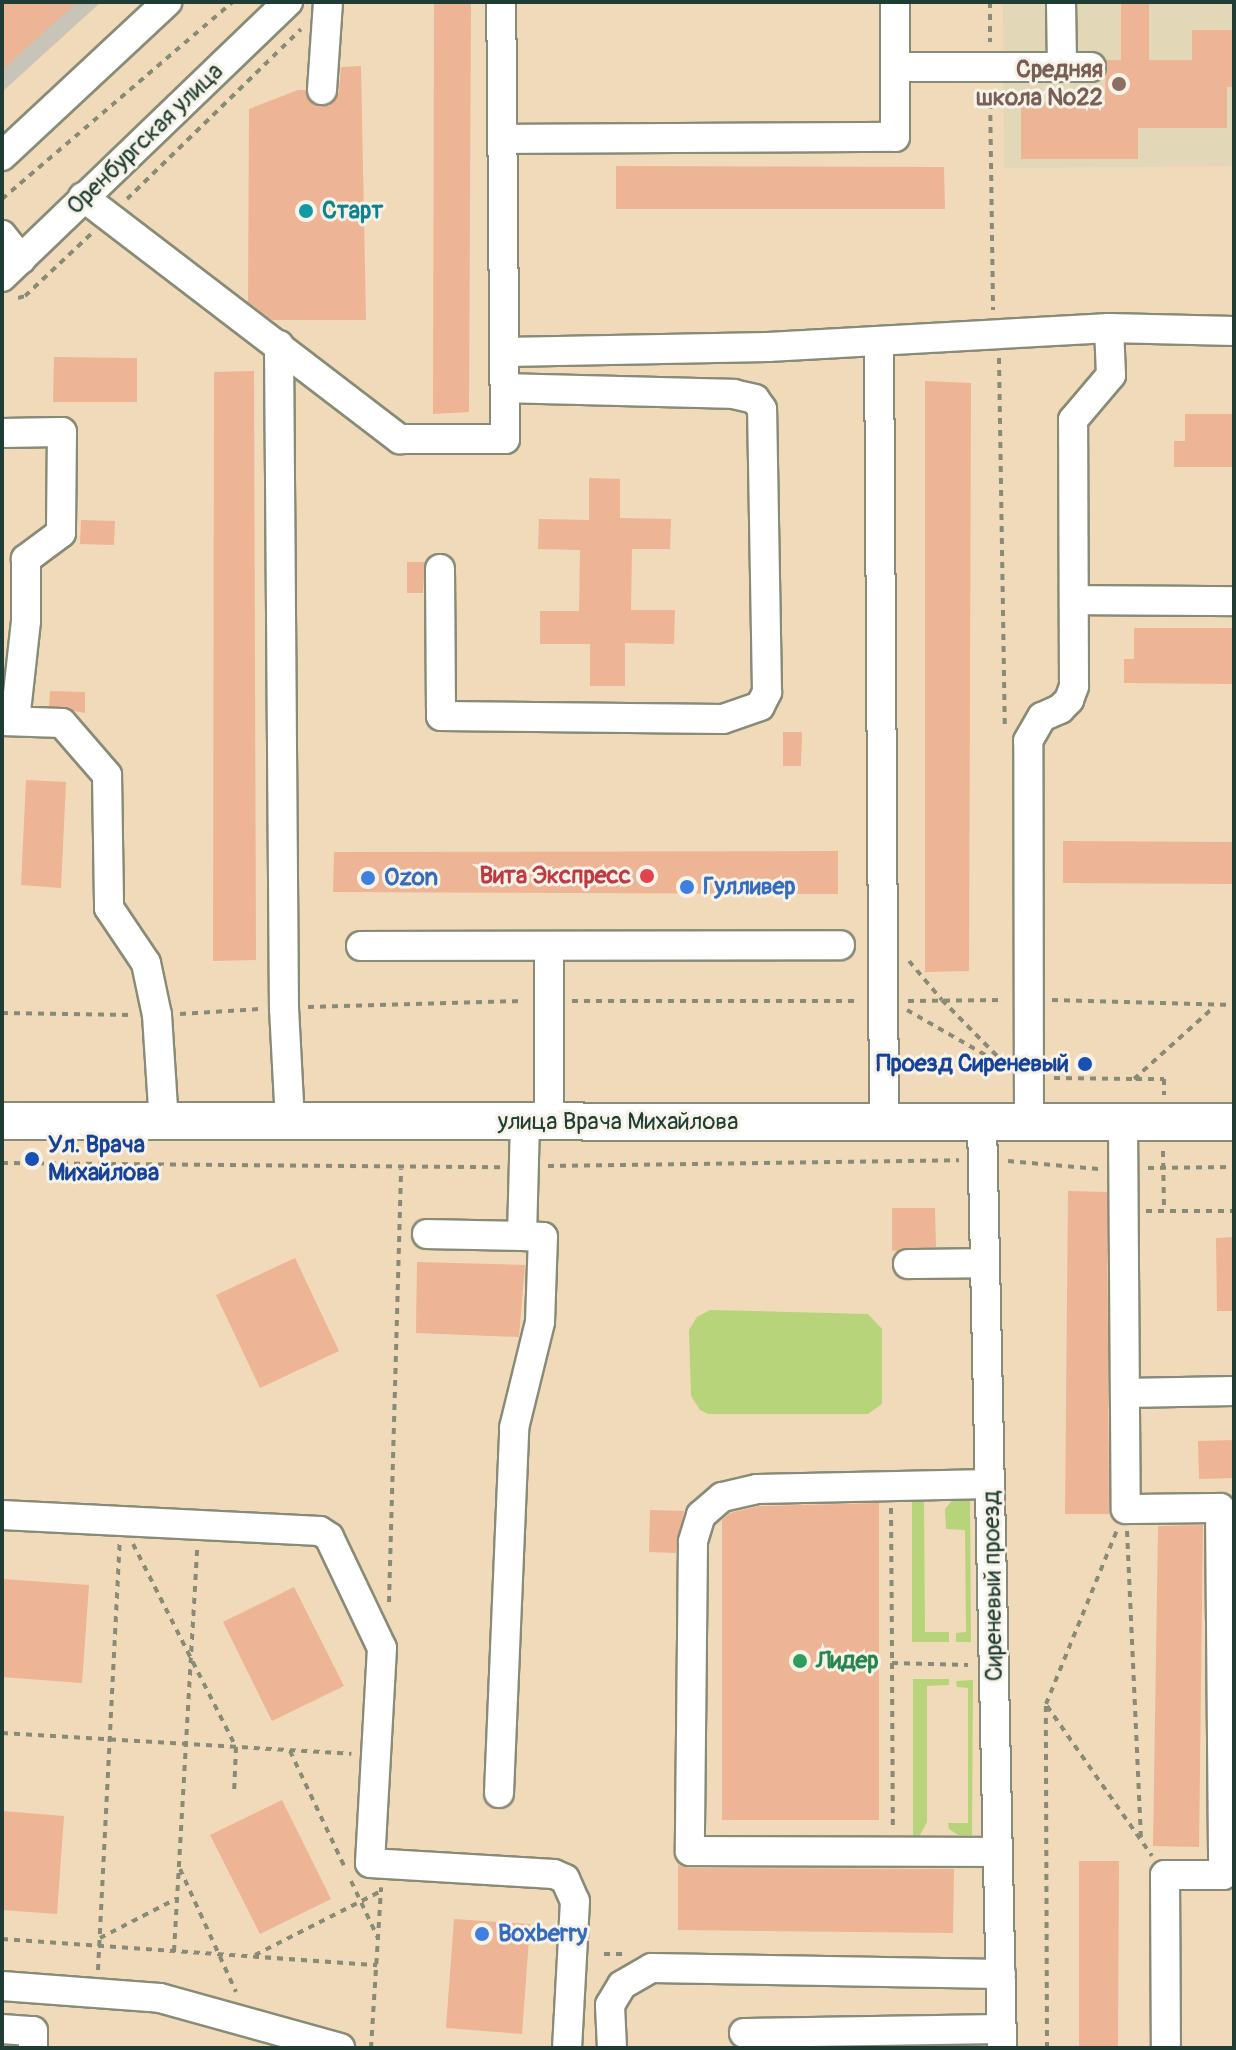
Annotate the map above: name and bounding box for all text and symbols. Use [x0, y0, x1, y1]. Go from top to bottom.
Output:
place label: Средняя школа №22 [976, 56, 1103, 112]
street label: Оренбургская улица [61, 57, 229, 221]
marker: Средняя школа №22 [1110, 75, 1128, 93]
place label: Старт [322, 197, 383, 225]
marker: Старт [297, 202, 315, 220]
place label: Вита Экспресс [480, 862, 631, 890]
place label: Ozon [384, 864, 438, 892]
marker: Вита Экспресс [638, 867, 656, 885]
marker: Ozon [359, 869, 377, 887]
place label: Гулливер [703, 873, 796, 901]
marker: Гулливер [678, 878, 696, 896]
place label: Проезд Сиреневый [876, 1050, 1069, 1078]
marker: Проезд Сиреневый [1076, 1055, 1094, 1073]
street label: улица Врача Михайлова [498, 1108, 738, 1136]
place label: Ул. Врача Михайлова [48, 1131, 159, 1187]
marker: Ул. Врача Михайлова [23, 1150, 41, 1168]
street label: Сиреневый проезд [977, 1490, 1009, 1682]
place label: Лидер [816, 1647, 879, 1675]
marker: Лидер [791, 1652, 809, 1670]
place label: Boxberry [498, 1920, 587, 1948]
marker: Boxberry [473, 1925, 491, 1943]

